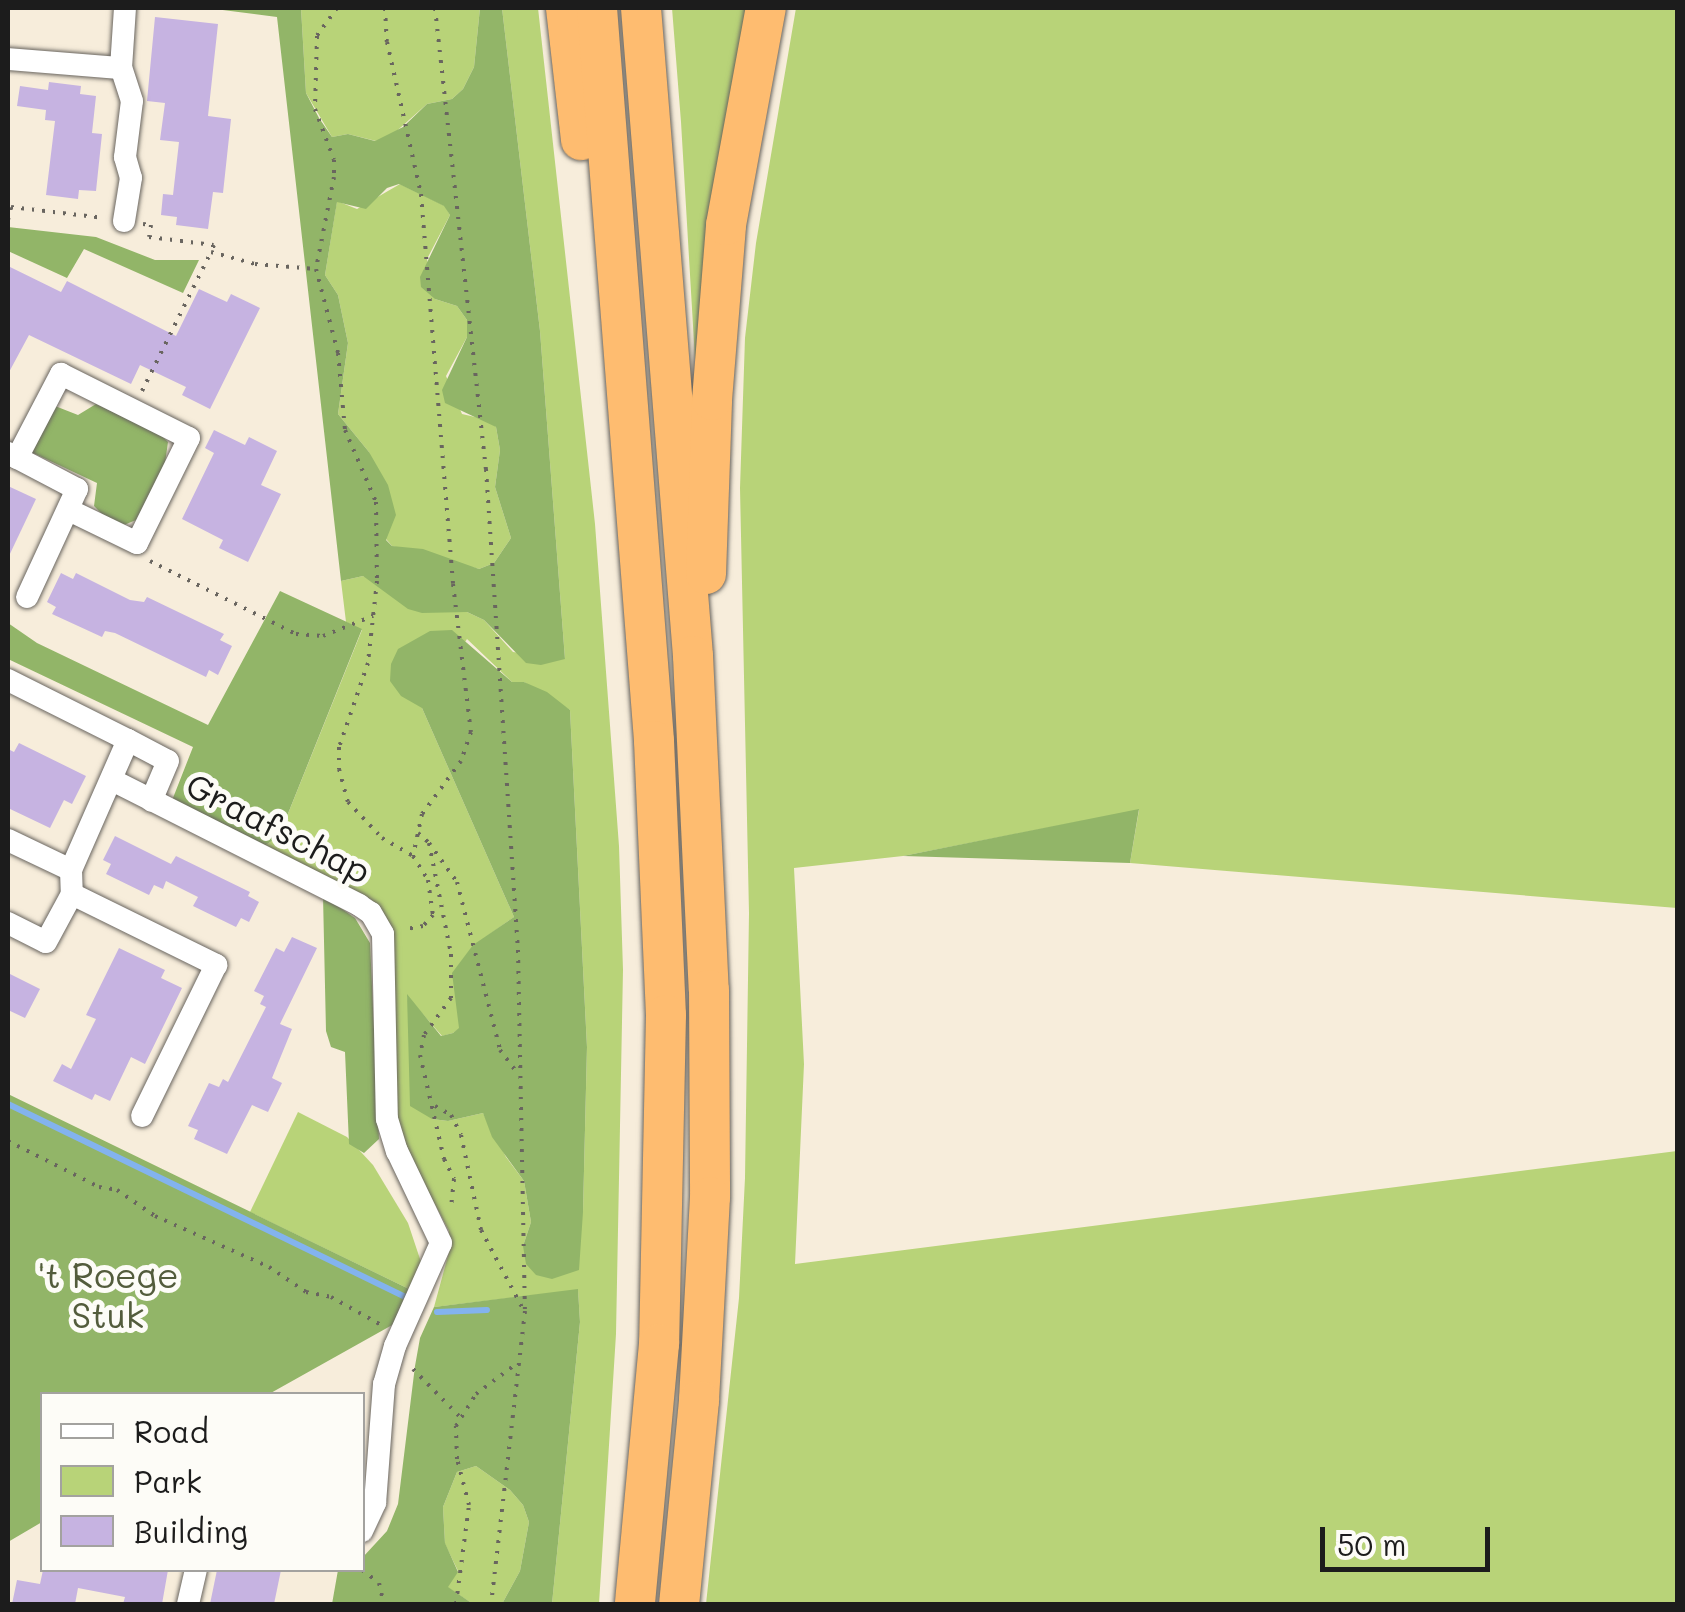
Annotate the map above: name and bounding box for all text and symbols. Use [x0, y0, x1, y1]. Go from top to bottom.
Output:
street label: Graafschap [180, 763, 378, 891]
park label: 't Roege Stuk [37, 1253, 179, 1335]
legend [40, 1392, 365, 1572]
text: Road [134, 1411, 209, 1451]
text: Park [134, 1461, 202, 1501]
scale bar [1325, 1507, 1495, 1569]
text: Building [134, 1511, 248, 1551]
text: 50 m [1337, 1524, 1407, 1564]

